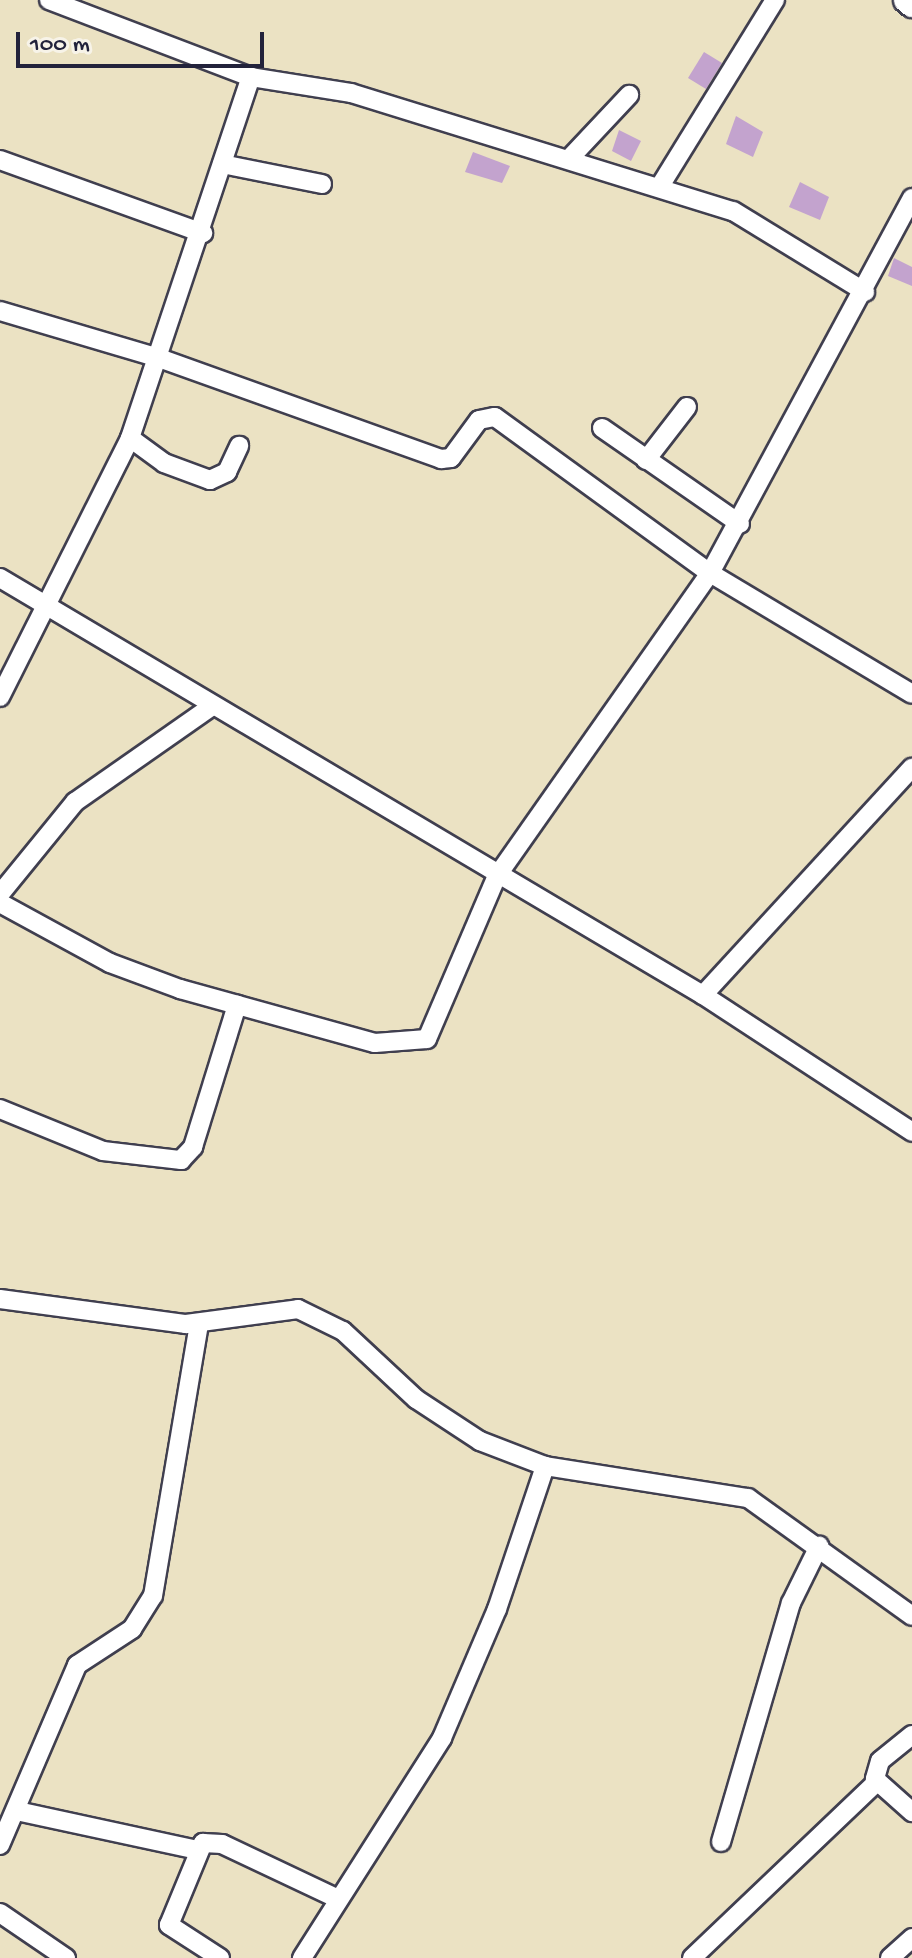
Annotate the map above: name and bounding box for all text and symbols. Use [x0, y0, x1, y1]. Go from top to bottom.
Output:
scale bar [20, 16, 268, 66]
text: 100 m [30, 31, 90, 60]

